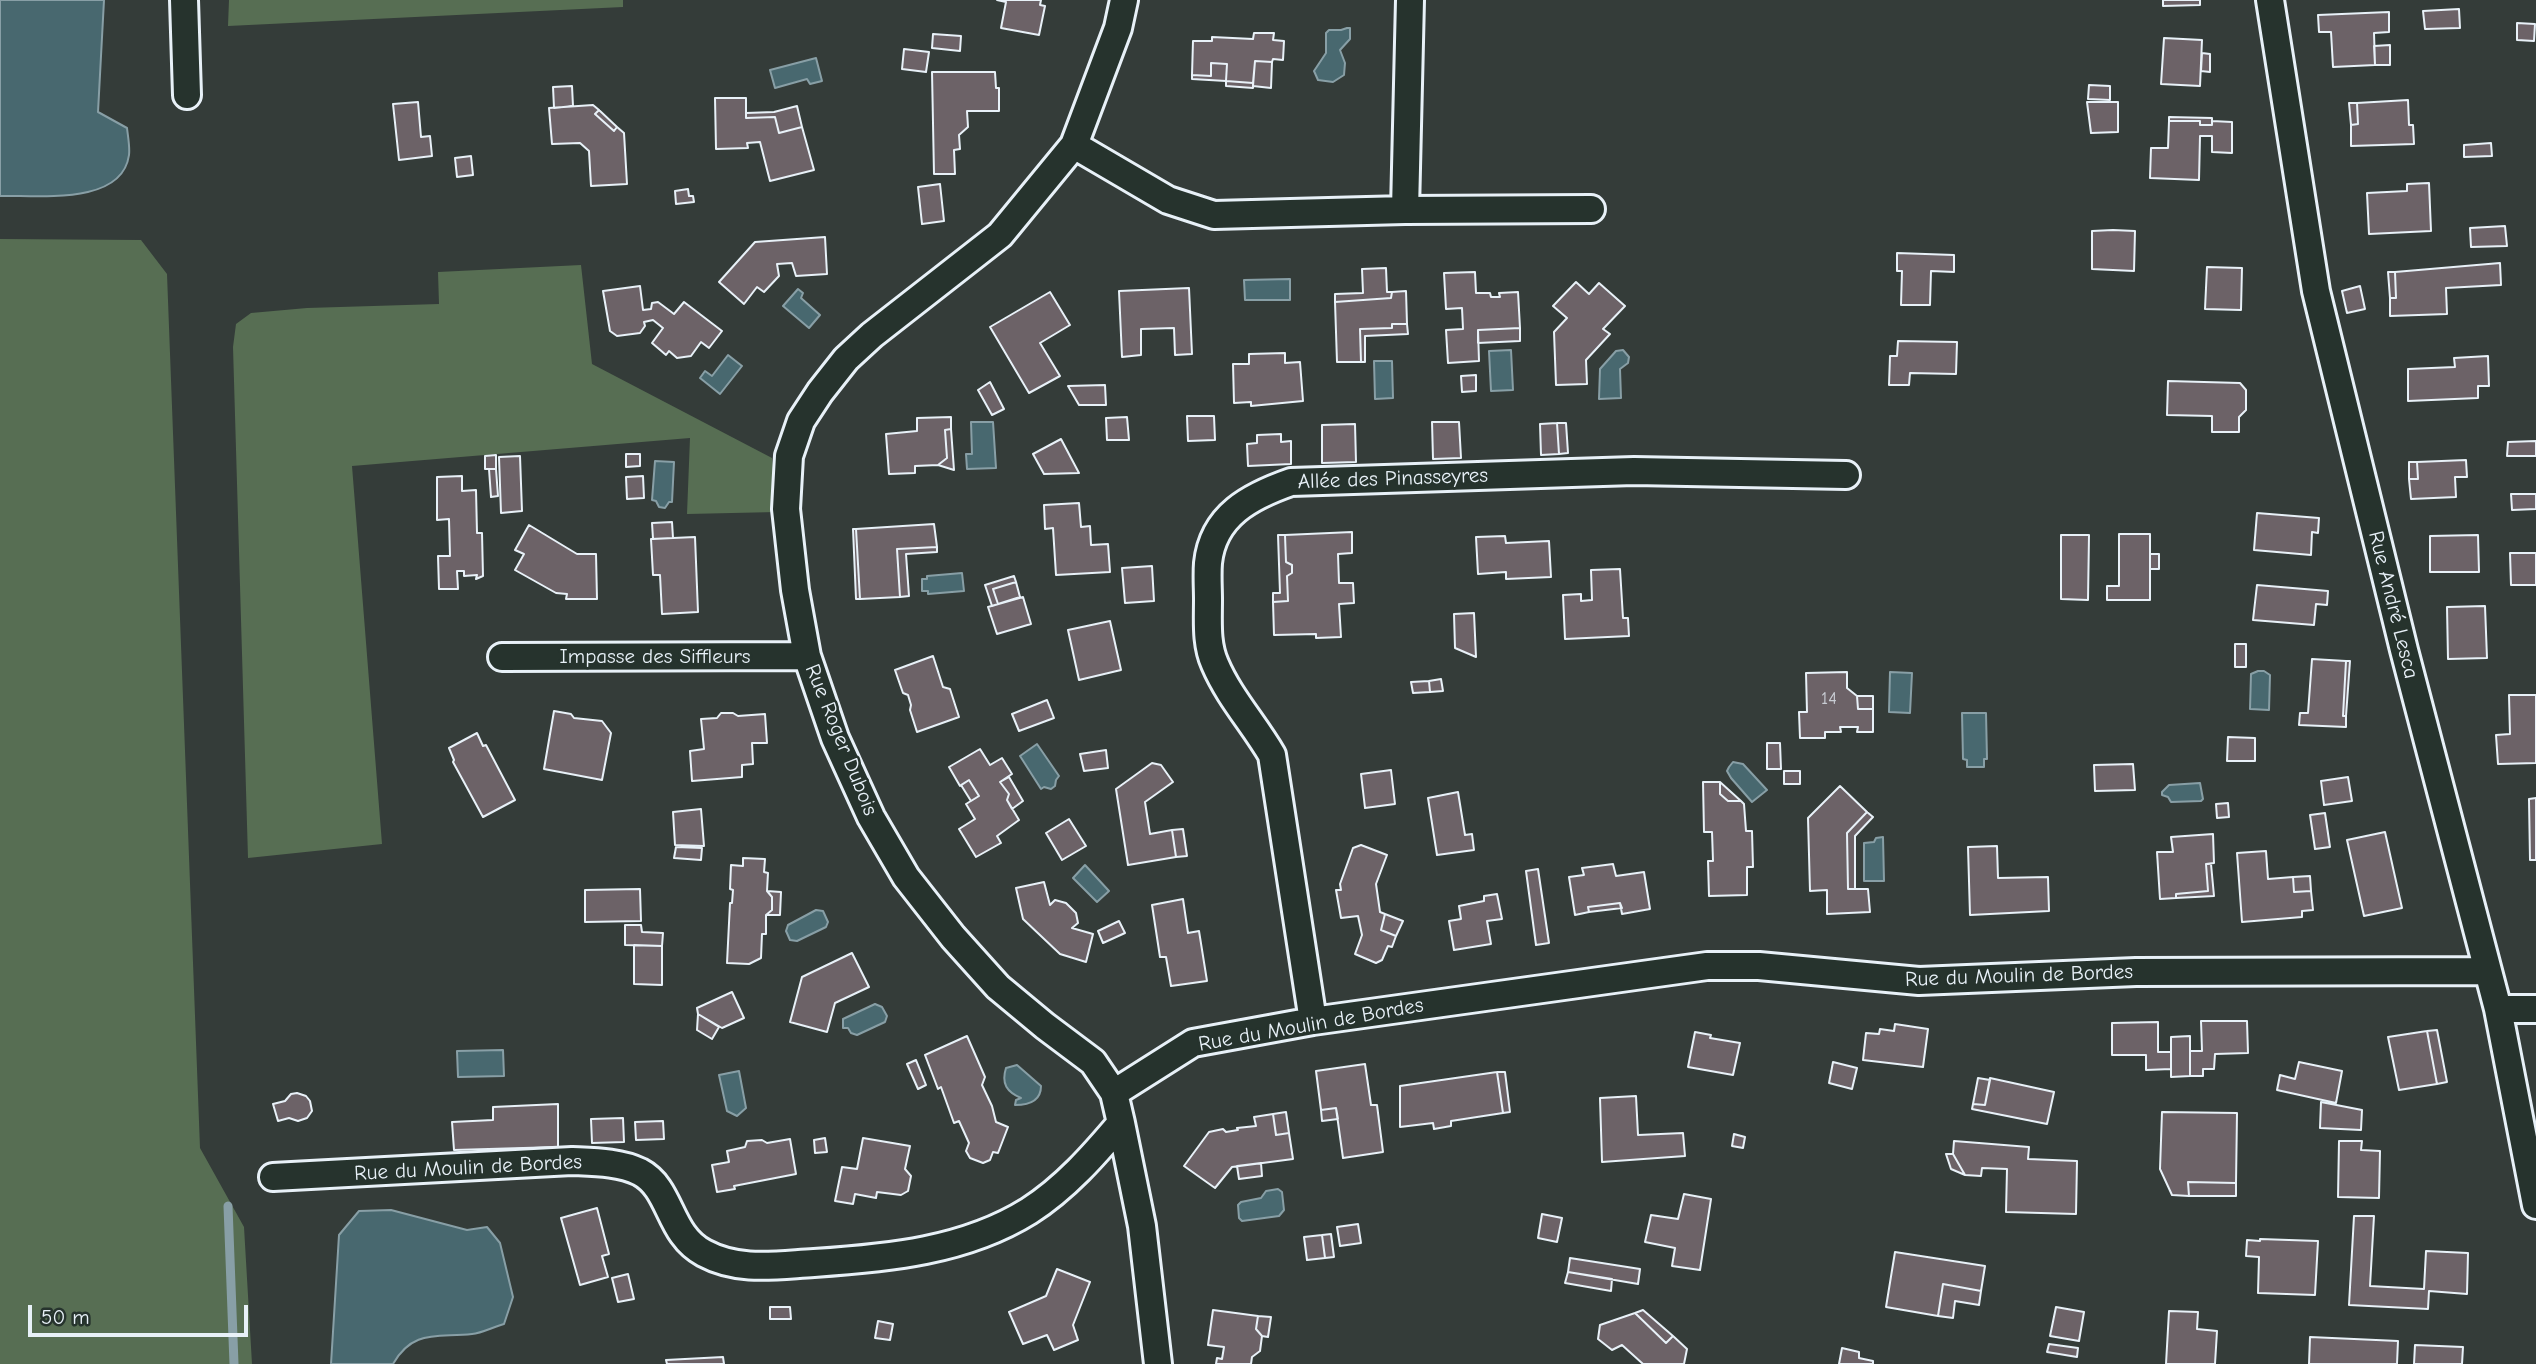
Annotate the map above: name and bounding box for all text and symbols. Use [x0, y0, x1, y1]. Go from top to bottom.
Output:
street label: Allée des Pinasseyres [1297, 463, 1489, 495]
street label: Rue André Lesca [2362, 529, 2424, 681]
street label: Impasse des Siffleurs [560, 644, 750, 670]
street label: Rue Roger Dubois [799, 661, 883, 819]
house number: 14 [1821, 688, 1837, 710]
street label: Rue du Moulin de Bordes [1905, 959, 2133, 993]
street label: Rue du Moulin de Bordes [1197, 993, 1425, 1057]
street label: Rue du Moulin de Bordes [354, 1149, 582, 1187]
scale bar [32, 1290, 252, 1334]
text: 50 m [41, 1305, 90, 1329]

